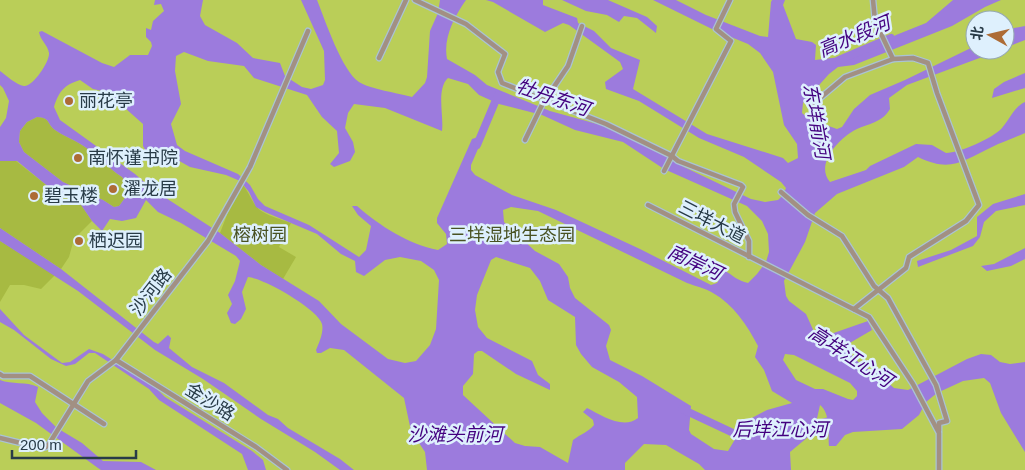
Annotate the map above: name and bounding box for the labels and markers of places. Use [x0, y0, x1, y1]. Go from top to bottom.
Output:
place label: 丽花亭 [79, 91, 133, 111]
marker: 丽花亭 [63, 95, 75, 107]
place label: 南怀谨书院 [88, 148, 178, 168]
marker: 南怀谨书院 [72, 152, 84, 164]
place label: 濯龙居 [123, 179, 177, 199]
marker: 濯龙居 [107, 183, 119, 195]
place label: 碧玉楼 [44, 186, 98, 206]
marker: 碧玉楼 [28, 190, 40, 202]
place label: 栖迟园 [89, 231, 143, 251]
marker: 栖迟园 [73, 235, 85, 247]

